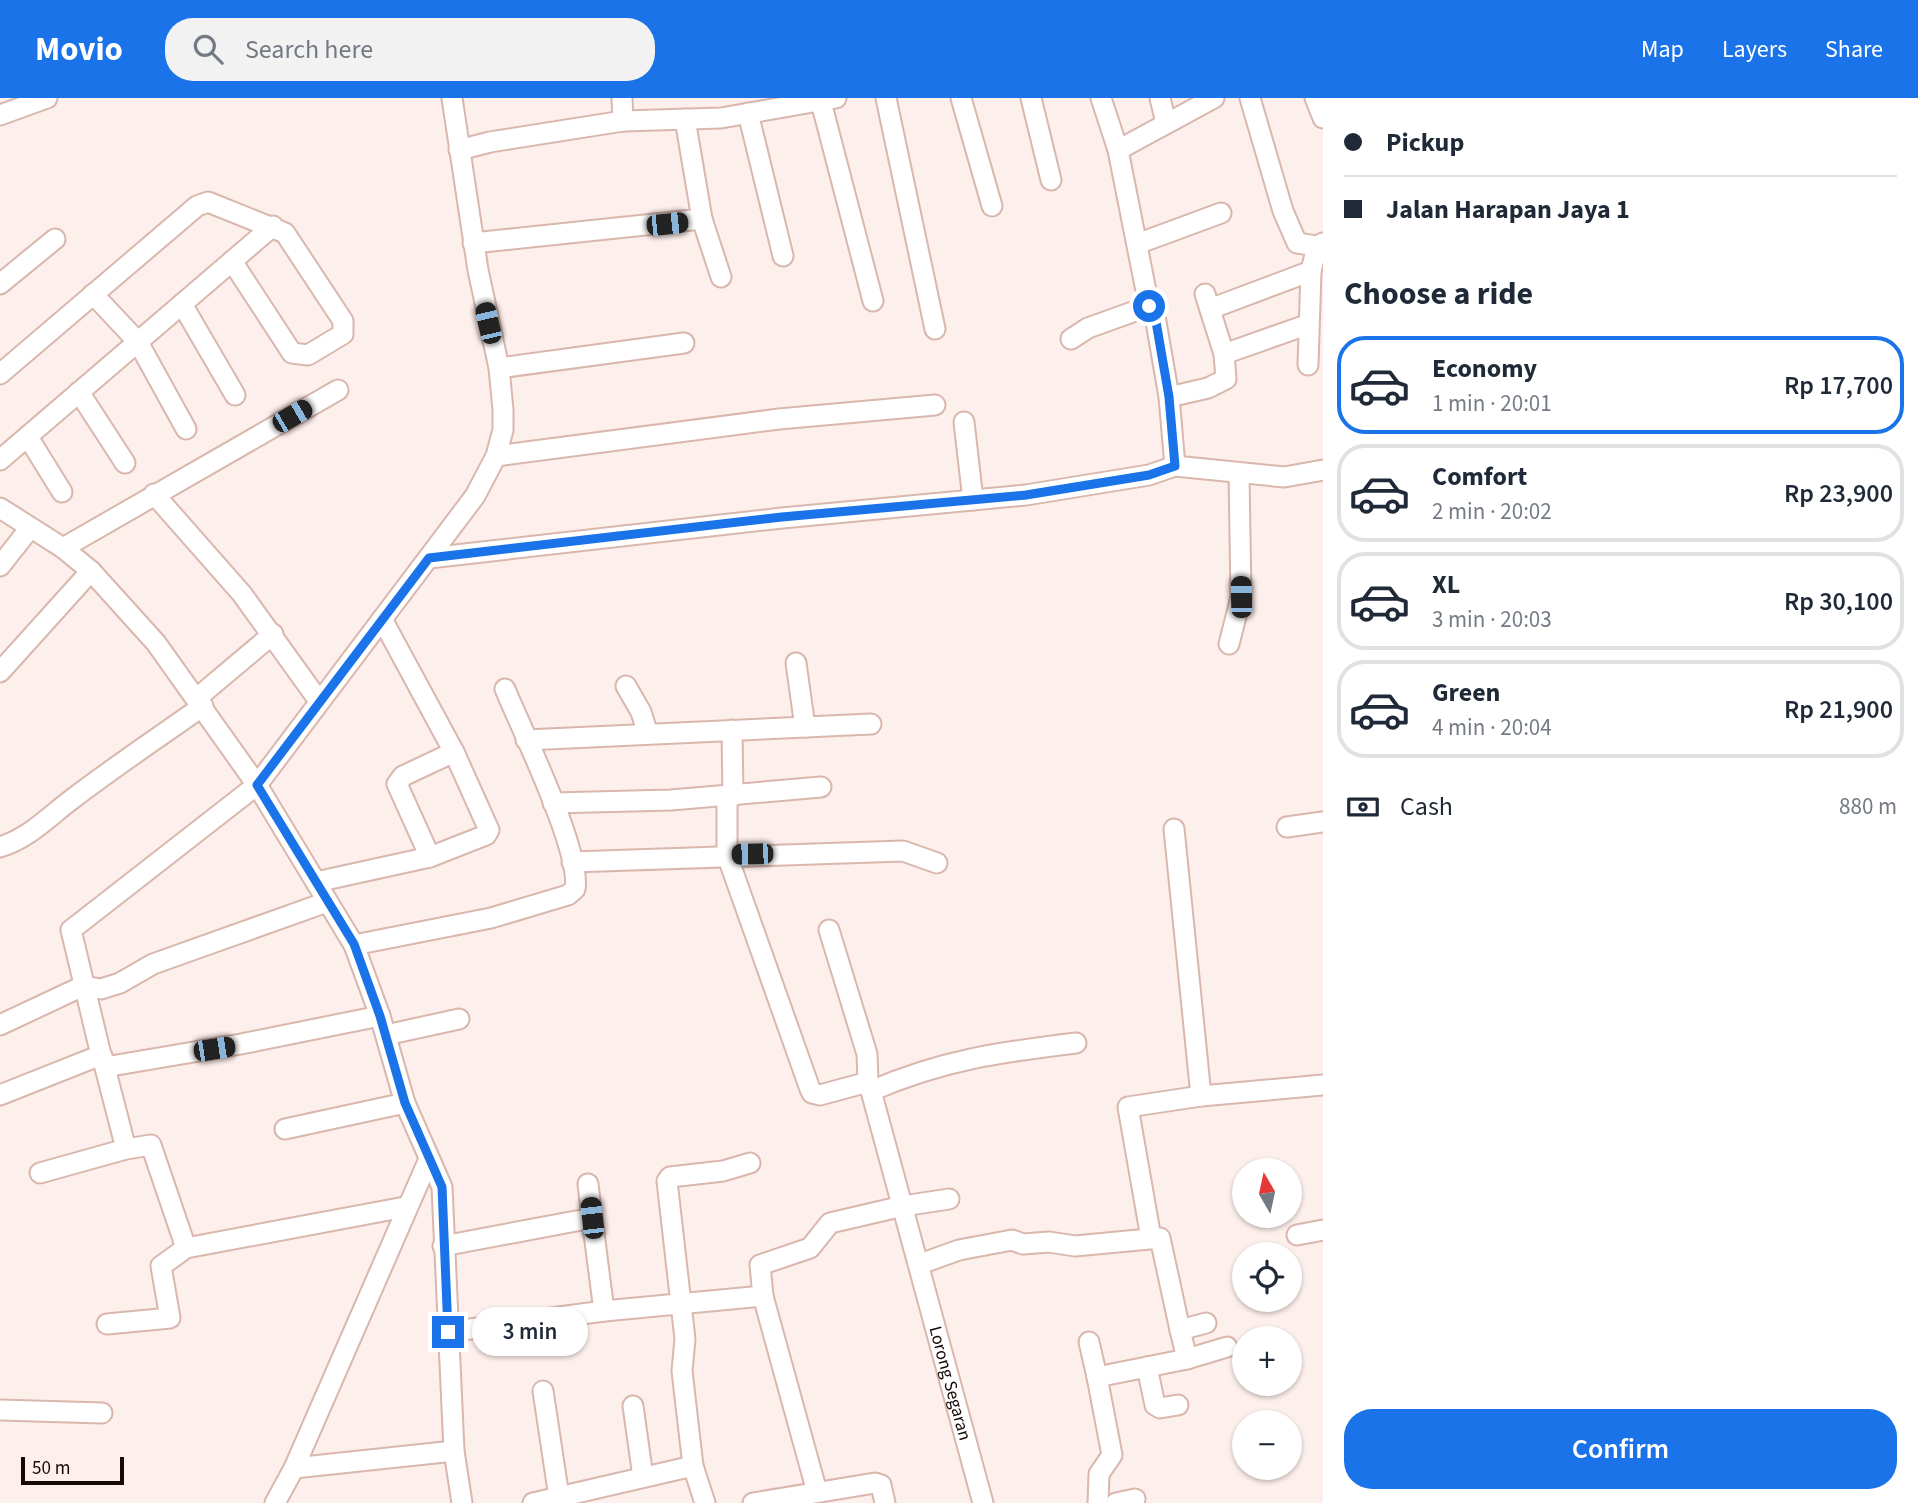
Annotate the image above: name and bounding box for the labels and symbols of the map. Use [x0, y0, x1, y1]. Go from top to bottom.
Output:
car [646, 211, 689, 237]
route start [1133, 290, 1165, 322]
car [474, 300, 503, 346]
car [269, 396, 316, 436]
car [1231, 576, 1252, 618]
car [731, 843, 774, 865]
car [192, 1035, 237, 1063]
north arrow [1232, 1158, 1302, 1228]
car [580, 1196, 605, 1240]
callout: 3 min [472, 1308, 588, 1356]
route end [432, 1316, 464, 1348]
street label: Lorong Segaran [923, 1323, 978, 1443]
scale bar [21, 1454, 124, 1486]

